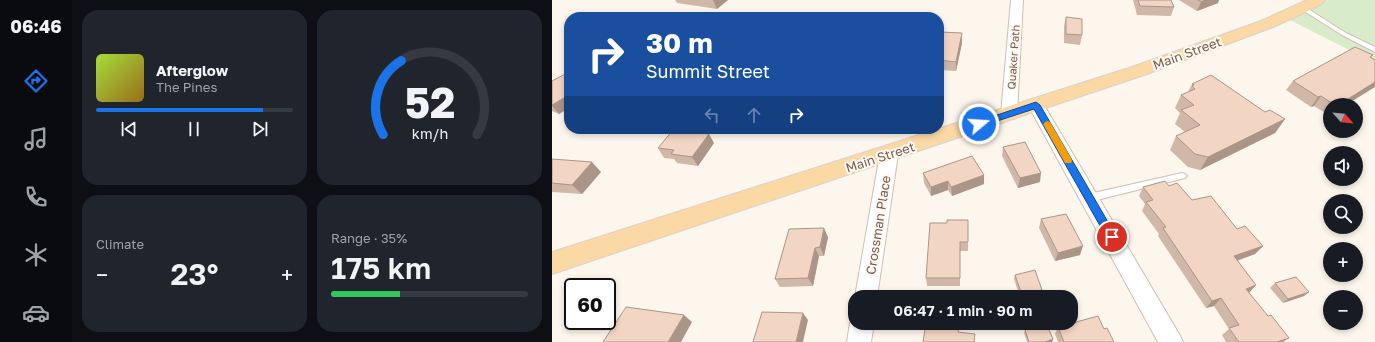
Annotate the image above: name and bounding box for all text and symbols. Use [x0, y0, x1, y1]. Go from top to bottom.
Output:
text: 06:46 [10, 15, 62, 37]
street label: Quaker Path [1004, 24, 1022, 90]
text: 30 m [646, 26, 713, 59]
icon: right [580, 28, 632, 80]
street label: Main Street [1151, 33, 1223, 73]
text: Summit Street [646, 60, 770, 82]
text: Afterglow [156, 61, 228, 79]
icon: directions [22, 67, 50, 95]
text: 52 [404, 77, 455, 127]
text: The Pines [156, 79, 217, 95]
north arrow [1323, 98, 1363, 138]
map controls [1323, 98, 1363, 330]
position arrow [958, 103, 1000, 145]
icon: left [701, 104, 723, 126]
icon: ahead [743, 104, 765, 126]
icon: right [785, 104, 807, 126]
icon: previous [118, 118, 140, 140]
icon: pause [183, 118, 205, 140]
icon: next [249, 118, 271, 140]
icon: music [22, 125, 50, 153]
text: km/h [411, 125, 448, 142]
street label: Main Street [843, 138, 917, 176]
button: sound [1323, 146, 1363, 186]
street label: Crossman Place [862, 174, 894, 276]
icon: phone [22, 183, 50, 211]
button: search [1323, 194, 1363, 234]
pin [1095, 220, 1129, 254]
icon: arrive [1101, 226, 1123, 248]
text: Range · 35% [331, 230, 407, 246]
text: Climate [96, 236, 144, 252]
icon: climate [22, 241, 50, 269]
button: + [1323, 242, 1363, 282]
text: 175 km [331, 250, 431, 286]
text: 23° [171, 256, 218, 292]
text: − [96, 261, 108, 288]
text: + [281, 261, 293, 288]
speed limit sign: 60 [564, 278, 616, 330]
button: − [1323, 290, 1363, 330]
icon: car [22, 299, 50, 327]
text: 06:47 · 1 min · 90 m [894, 301, 1032, 319]

